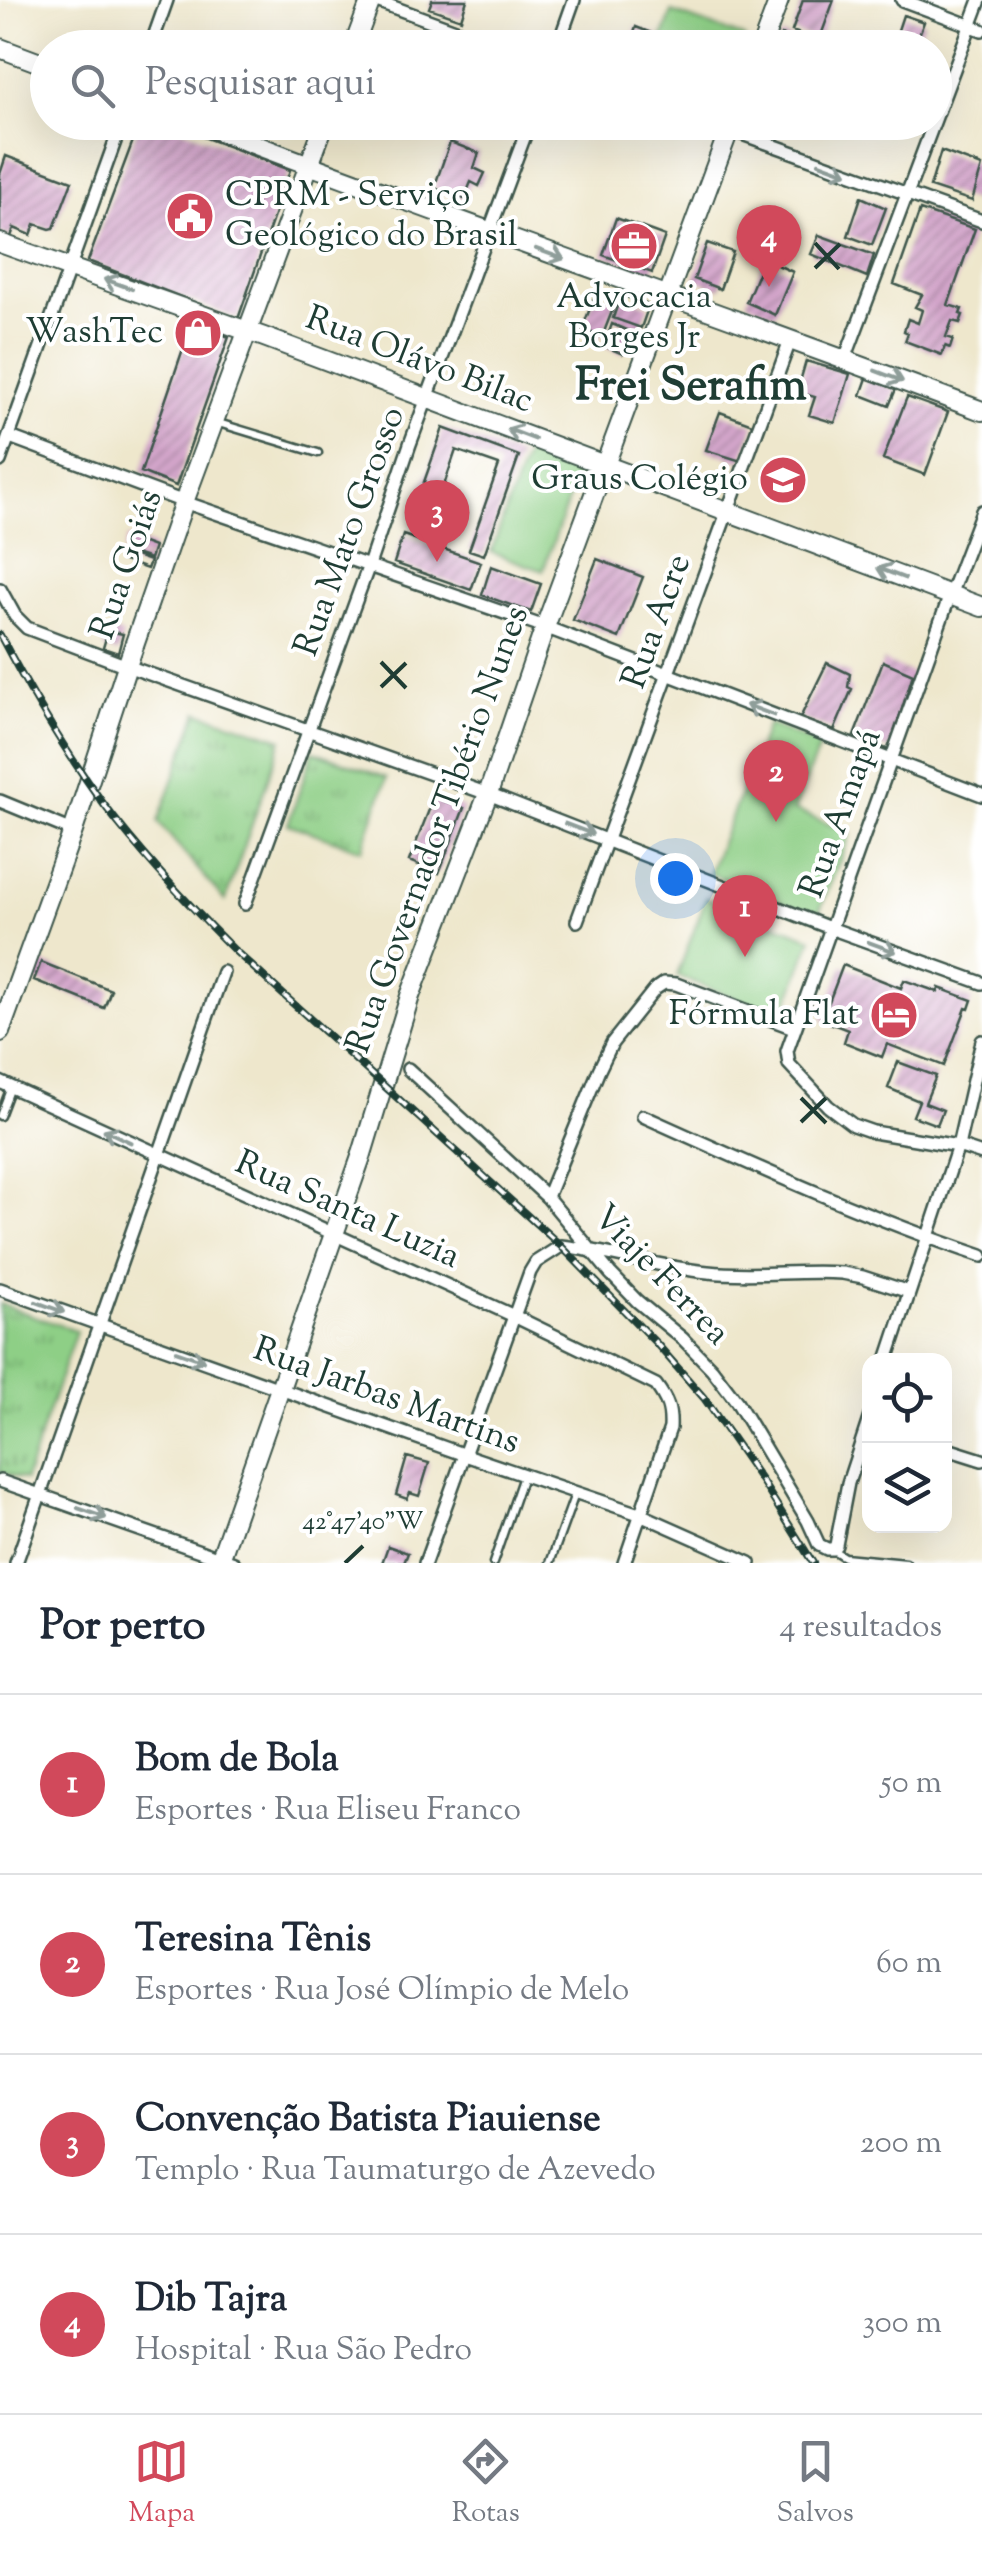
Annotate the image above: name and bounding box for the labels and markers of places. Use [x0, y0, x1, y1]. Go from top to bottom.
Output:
place label: CPRM - Serviço Geológico do Brasil [225, 171, 518, 262]
public building icon: CPRM - Serviço Geológico do Brasil [164, 190, 216, 242]
pin: 4 [736, 204, 802, 287]
office icon: Advocacia Borges Jr [608, 220, 660, 272]
place label: Advocacia Borges Jr [556, 273, 712, 364]
shop icon: WashTec [172, 307, 224, 359]
place label: WashTec [25, 308, 163, 359]
school or university icon: Graus Colégio [757, 454, 809, 506]
place label: Graus Colégio [531, 455, 748, 506]
pin: 3 [404, 480, 470, 562]
pin: 2 [744, 740, 808, 822]
pin: 1 [712, 874, 778, 957]
hotel icon: Fórmula Flat [868, 989, 920, 1041]
place label: Fórmula Flat [669, 990, 859, 1041]

